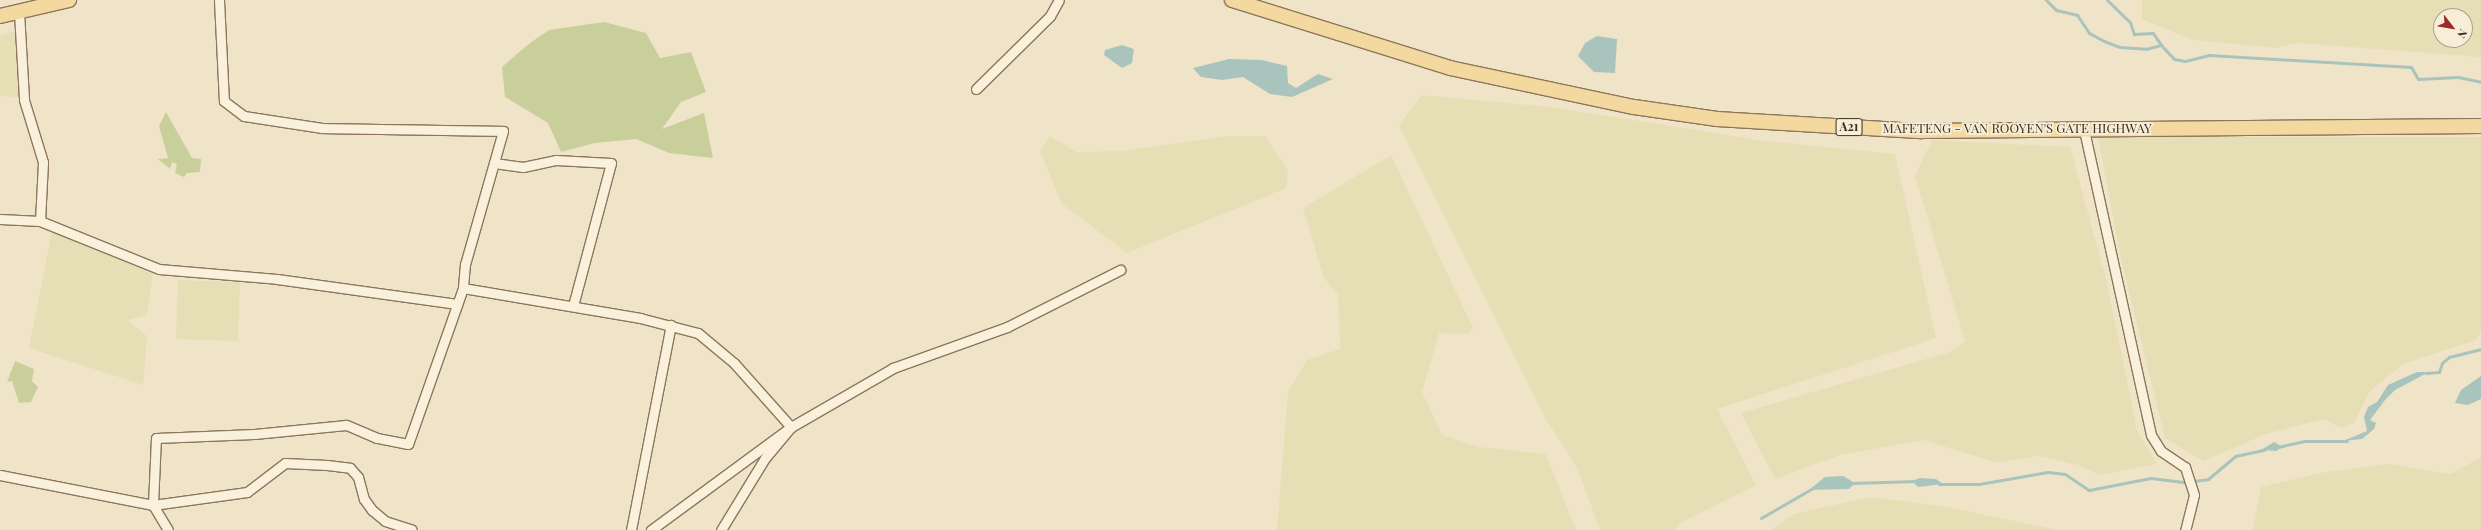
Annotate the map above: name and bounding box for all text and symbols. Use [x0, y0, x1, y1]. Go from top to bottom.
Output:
north arrow [2433, 8, 2473, 48]
text: N [2454, 27, 2471, 41]
road number: A21 [1835, 117, 1863, 137]
street label: MAFETENG - VAN ROOYEN'S GATE HIGHWAY [1882, 120, 2152, 136]

